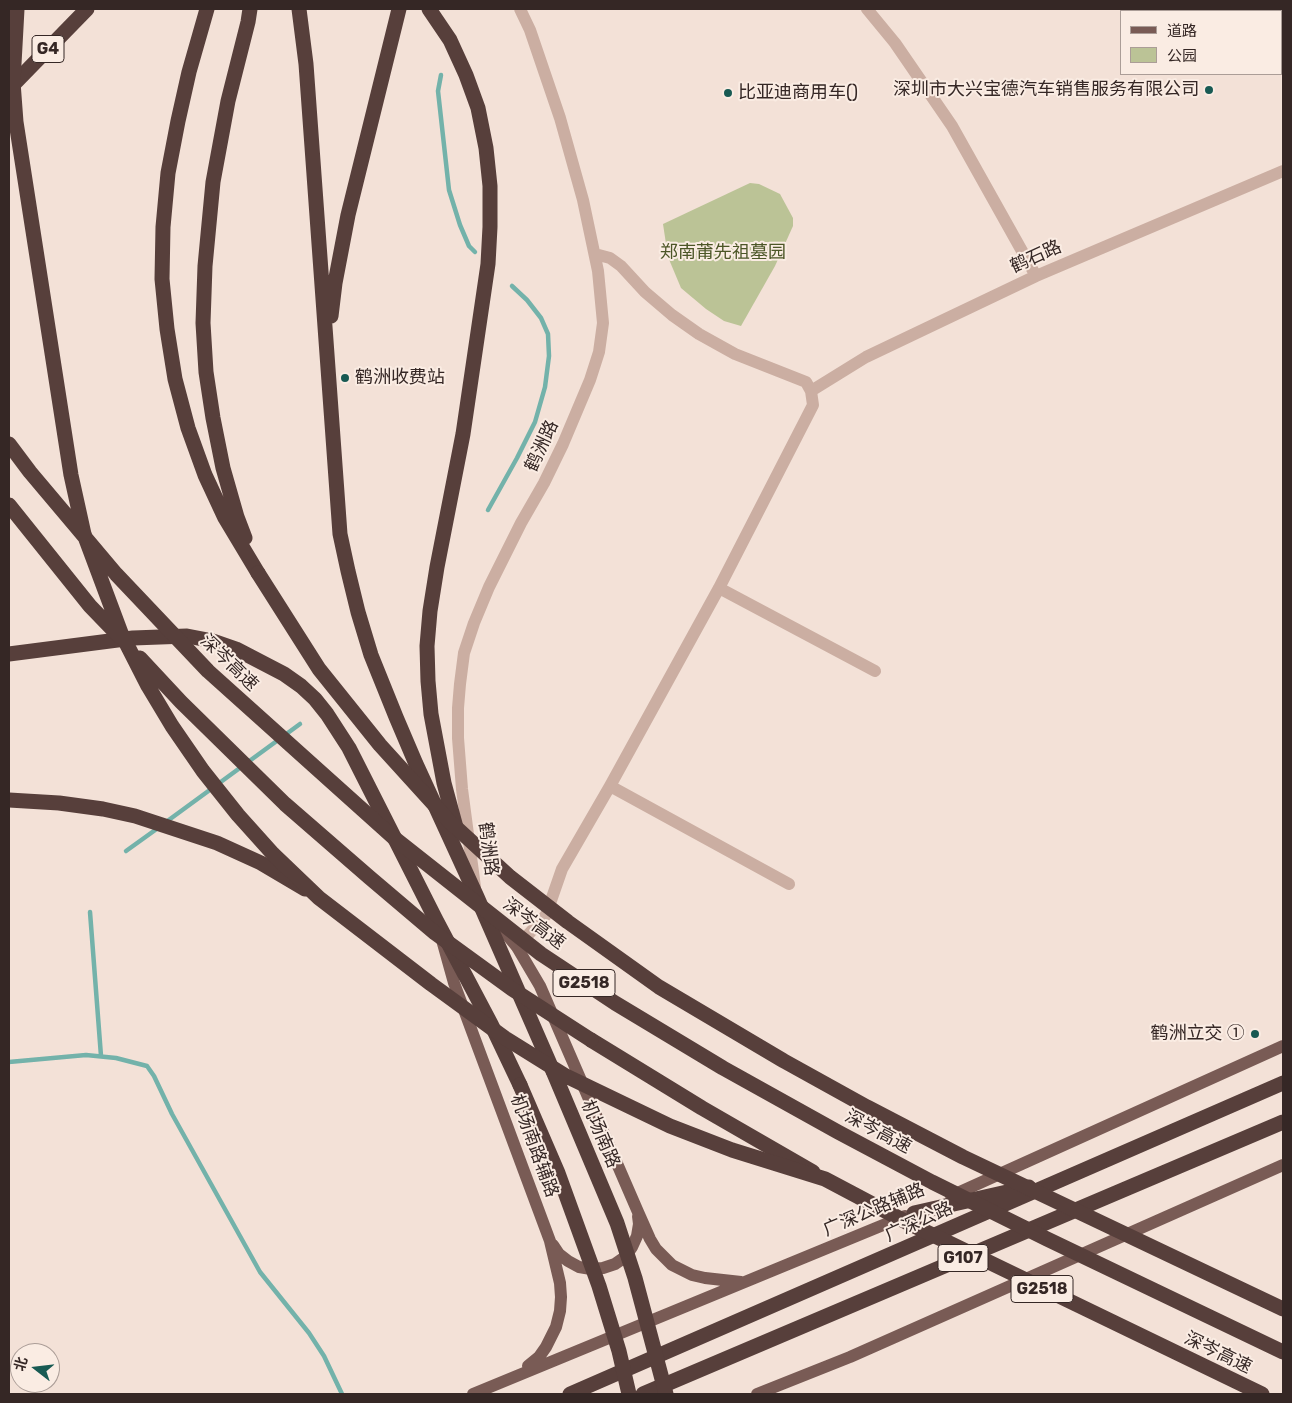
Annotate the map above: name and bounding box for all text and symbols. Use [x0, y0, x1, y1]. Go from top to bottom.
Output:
legend [1120, 10, 1282, 75]
text: 道路 [1167, 22, 1197, 40]
road number: G4 [32, 36, 64, 62]
text: 公园 [1167, 47, 1197, 65]
place label: 深圳市大兴宝德汽车销售服务有限公司 [893, 79, 1199, 101]
place label: 比亚迪商用车() [738, 82, 858, 104]
marker: 深圳市大兴宝德汽车销售服务有限公司 [1203, 84, 1215, 96]
marker: 比亚迪商用车() [722, 87, 734, 99]
street label: 鹤石路 [1007, 236, 1065, 278]
park label: 郑南莆先祖墓园 [660, 242, 786, 264]
place label: 鹤洲收费站 [355, 367, 445, 389]
marker: 鹤洲收费站 [339, 372, 351, 384]
street label: 鹤洲路 [521, 417, 563, 475]
street label: 深岑高速 [196, 630, 262, 696]
street label: 鹤洲路 [474, 821, 502, 877]
street label: 深岑高速 [499, 894, 569, 954]
road number: G2518 [553, 970, 615, 996]
place label: 鹤洲立交 ① [1151, 1023, 1245, 1045]
marker: 鹤洲立交 ① [1249, 1028, 1261, 1040]
street label: 机场南路辅路 [505, 1092, 563, 1200]
street label: 机场南路 [576, 1097, 624, 1171]
street label: 深岑高速 [841, 1106, 915, 1158]
street label: 广深公路辅路 [820, 1179, 928, 1241]
street label: 广深公路 [882, 1197, 956, 1247]
road number: G107 [938, 1244, 988, 1272]
road number: G2518 [1011, 1276, 1073, 1302]
street label: 深岑高速 [1181, 1328, 1255, 1378]
north arrow [10, 1343, 60, 1393]
text: 北 [11, 1355, 31, 1373]

